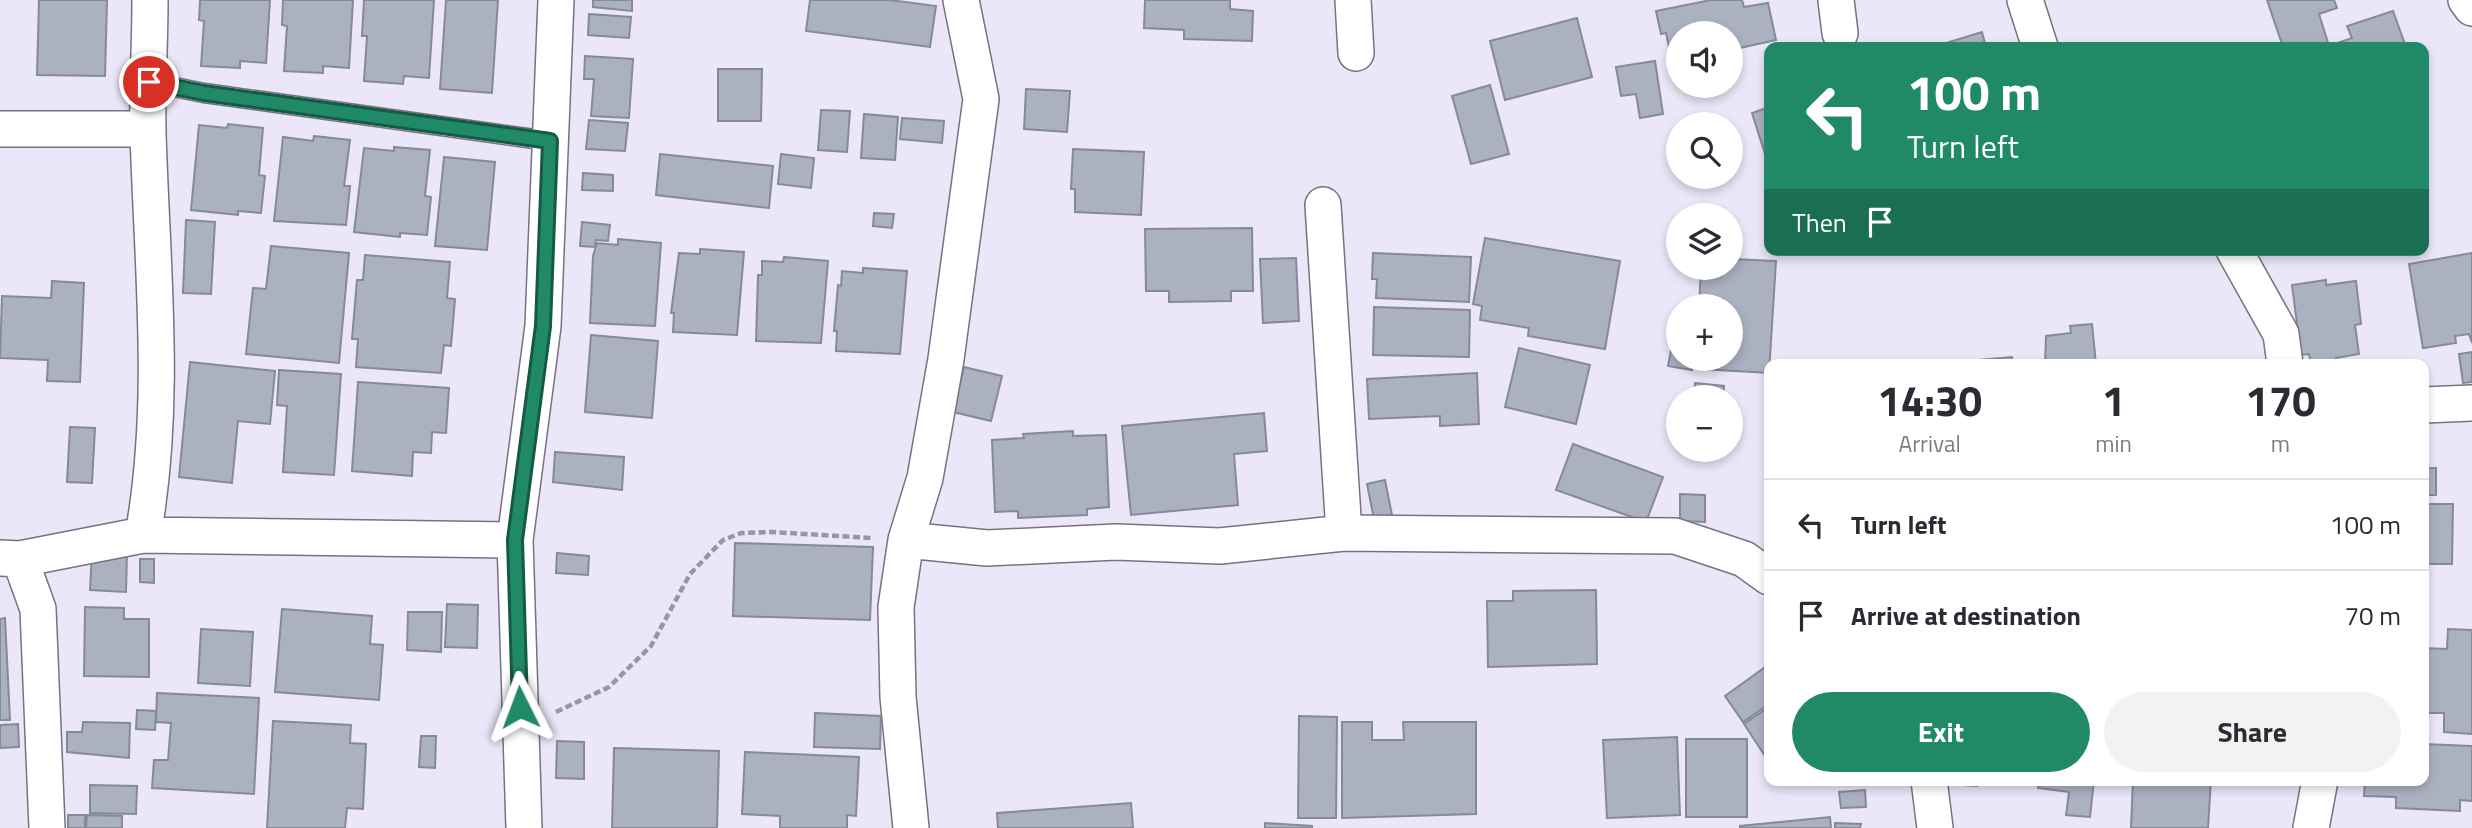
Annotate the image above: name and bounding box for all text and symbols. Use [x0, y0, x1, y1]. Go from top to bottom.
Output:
map controls [1666, 21, 1743, 462]
button: sound [1666, 21, 1743, 98]
pin [119, 52, 179, 112]
text: 100 m [1907, 54, 2041, 129]
icon: arrive [130, 63, 168, 101]
icon: left [1792, 70, 1883, 161]
button: search [1666, 112, 1743, 189]
text: Turn left [1907, 122, 2019, 170]
button: layers [1666, 203, 1743, 280]
text: Then [1792, 203, 1847, 242]
icon: arrive [1861, 203, 1899, 241]
button: + [1666, 294, 1743, 371]
text: 14:30 [1877, 368, 1982, 432]
text: 1 [2102, 368, 2125, 432]
text: 170 [2245, 368, 2316, 432]
button: − [1666, 385, 1743, 462]
text: Arrival [1898, 426, 1961, 461]
text: min [2095, 426, 2132, 461]
text: m [2271, 426, 2290, 461]
text: Turn left [1851, 505, 1946, 544]
text: 100 m [2330, 505, 2401, 544]
icon: left [1792, 506, 1830, 544]
text: Arrive at destination [1851, 596, 2081, 635]
text: 70 m [2344, 596, 2401, 635]
icon: arrive [1792, 597, 1830, 635]
position arrow [483, 670, 557, 744]
button: Exit [1792, 692, 2090, 772]
button: Share [2104, 692, 2401, 772]

